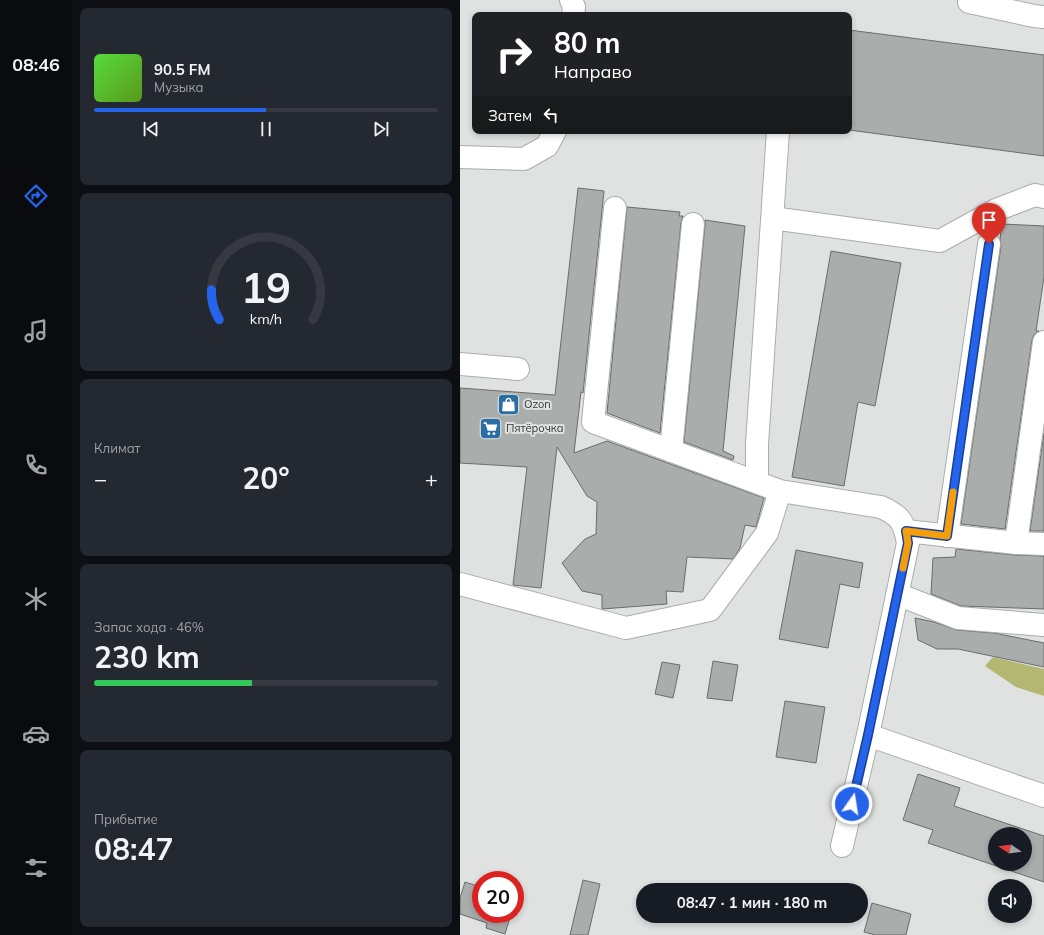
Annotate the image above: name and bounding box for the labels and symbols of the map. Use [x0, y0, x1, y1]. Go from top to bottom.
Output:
pin [972, 203, 1006, 244]
shop icon: Ozon [496, 391, 522, 417]
place label: Ozon [524, 397, 551, 411]
supermarket icon: Пятёрочка [477, 415, 503, 441]
place label: Пятёрочка [506, 421, 563, 435]
position arrow [831, 783, 873, 825]
north arrow [988, 827, 1032, 871]
speed limit sign: 20 [472, 871, 524, 923]

